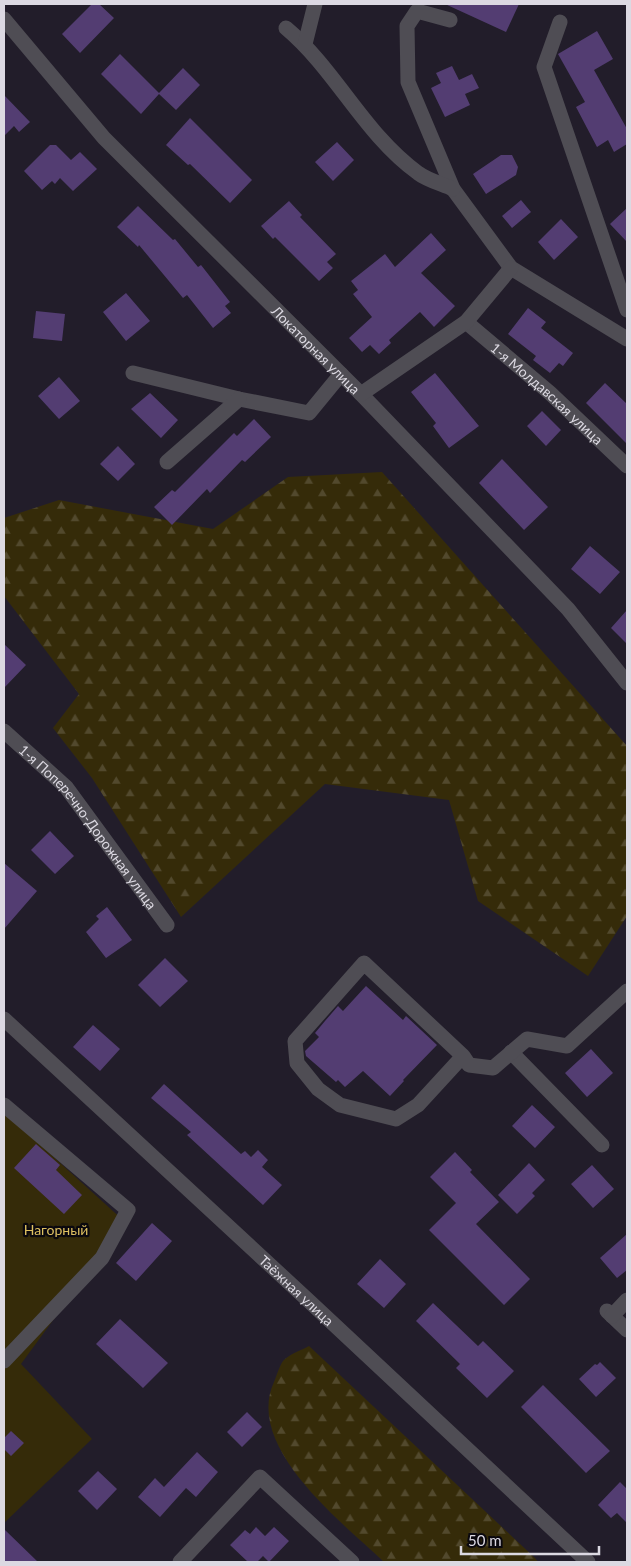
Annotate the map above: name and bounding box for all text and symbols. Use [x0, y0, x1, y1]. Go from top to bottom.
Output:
street label: Локаторная улица [268, 301, 364, 397]
street label: 1-я Молдавская улица [488, 338, 607, 448]
street label: 1-я Поперечно-Дорожная улица [16, 740, 161, 912]
park label: Нагорный [24, 1221, 88, 1238]
street label: Таёжная улица [256, 1251, 338, 1329]
scale bar [461, 1524, 598, 1556]
text: 50 m [468, 1531, 502, 1549]

